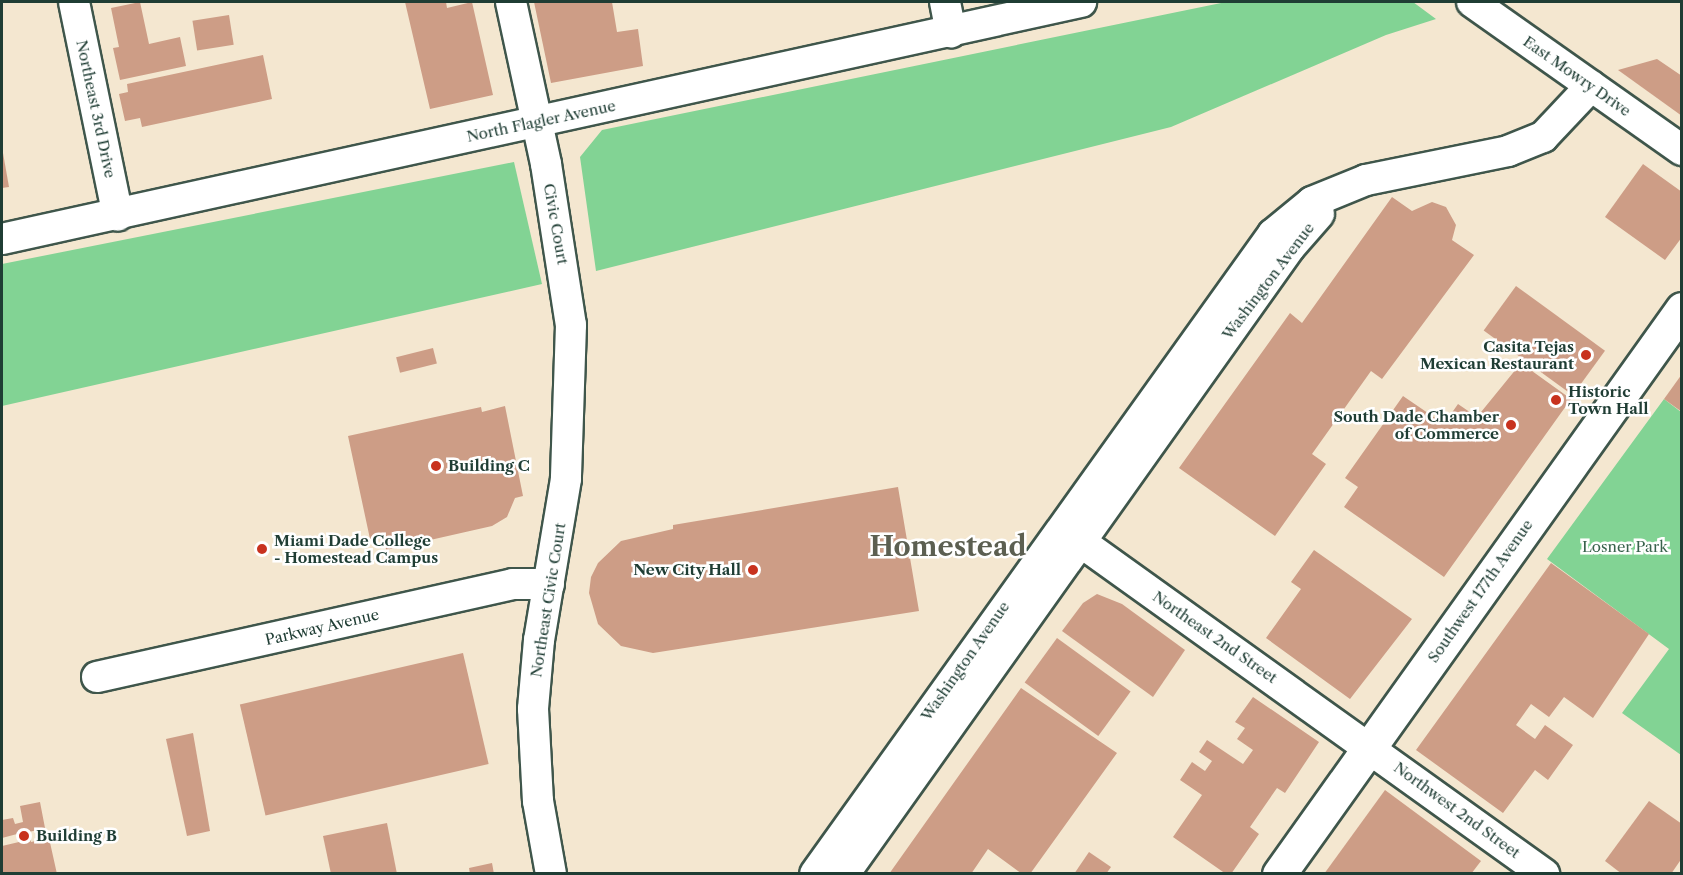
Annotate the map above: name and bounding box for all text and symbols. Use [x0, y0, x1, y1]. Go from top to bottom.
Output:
street label: East Mowry Drive [1520, 32, 1634, 120]
street label: Northeast 3rd Drive [73, 38, 119, 180]
street label: North Flagler Avenue [464, 96, 618, 146]
street label: Civic Court [540, 182, 572, 266]
street label: Washington Avenue [1218, 219, 1318, 343]
place label: Casita Tejas Mexican Restaurant [1420, 337, 1574, 372]
marker: Casita Tejas Mexican Restaurant [1579, 348, 1593, 362]
place label: Historic Town Hall [1568, 382, 1649, 417]
marker: Historic Town Hall [1549, 393, 1563, 407]
place label: South Dade Chamber of Commerce [1333, 407, 1499, 442]
marker: South Dade Chamber of Commerce [1504, 418, 1518, 432]
place label: Building C [448, 457, 530, 475]
marker: Building C [429, 459, 443, 473]
street label: Southwest 177th Avenue [1424, 516, 1536, 666]
street label: Northeast Civic Court [527, 521, 569, 679]
place label: Miami Dade College - Homestead Campus [274, 531, 438, 566]
district label: Homestead [869, 531, 1027, 563]
park label: Losner Park [1582, 538, 1668, 556]
marker: Miami Dade College - Homestead Campus [255, 542, 269, 556]
place label: New City Hall [632, 561, 741, 579]
marker: New City Hall [746, 563, 760, 577]
street label: Northeast 2nd Street [1149, 587, 1281, 687]
street label: Washington Avenue [917, 598, 1013, 724]
street label: Parkway Avenue [263, 605, 381, 649]
street label: Northwest 2nd Street [1390, 758, 1524, 862]
place label: Building B [36, 827, 117, 845]
marker: Building B [17, 829, 31, 843]

